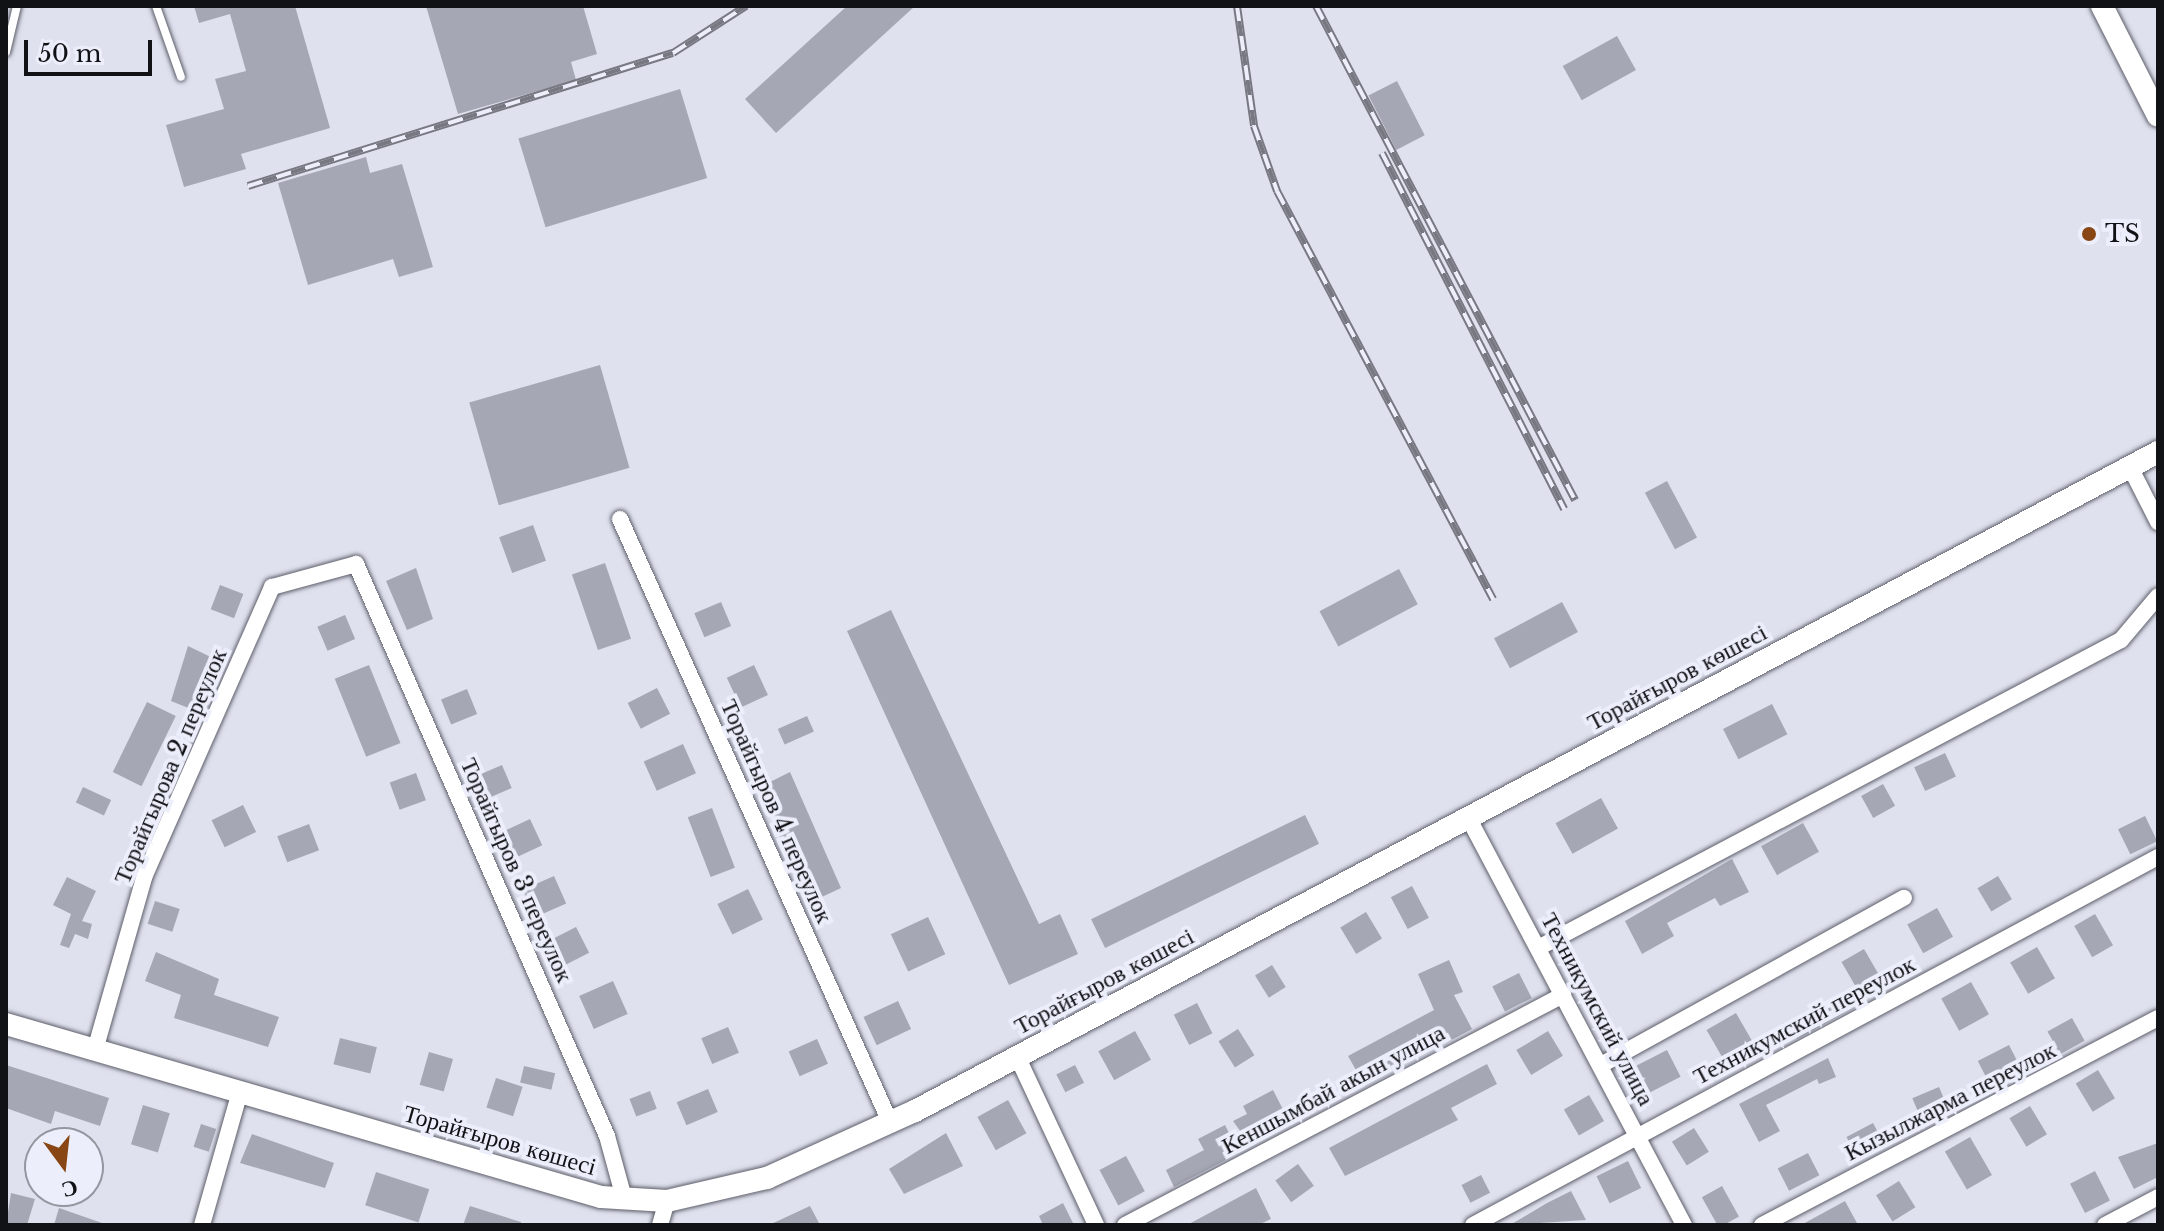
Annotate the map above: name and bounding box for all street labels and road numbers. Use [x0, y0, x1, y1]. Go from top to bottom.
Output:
street label: Торайғыров көшесі [1582, 618, 1772, 736]
street label: Торайгырова 2 переулок [107, 644, 233, 888]
street label: Торайгыров 4 переулок [715, 695, 839, 927]
street label: Торайгыров 3 переулок [455, 753, 579, 987]
street label: Техникумский улица [1535, 908, 1661, 1110]
street label: Торайғыров көшесі [1009, 922, 1199, 1040]
street label: Техникумский переулок [1688, 949, 1920, 1091]
street label: Кеншымбай акын улица [1217, 1018, 1449, 1160]
street label: Кызылжарма переулок [1840, 1035, 2060, 1167]
street label: Торайғыров көшесі [400, 1099, 600, 1181]

